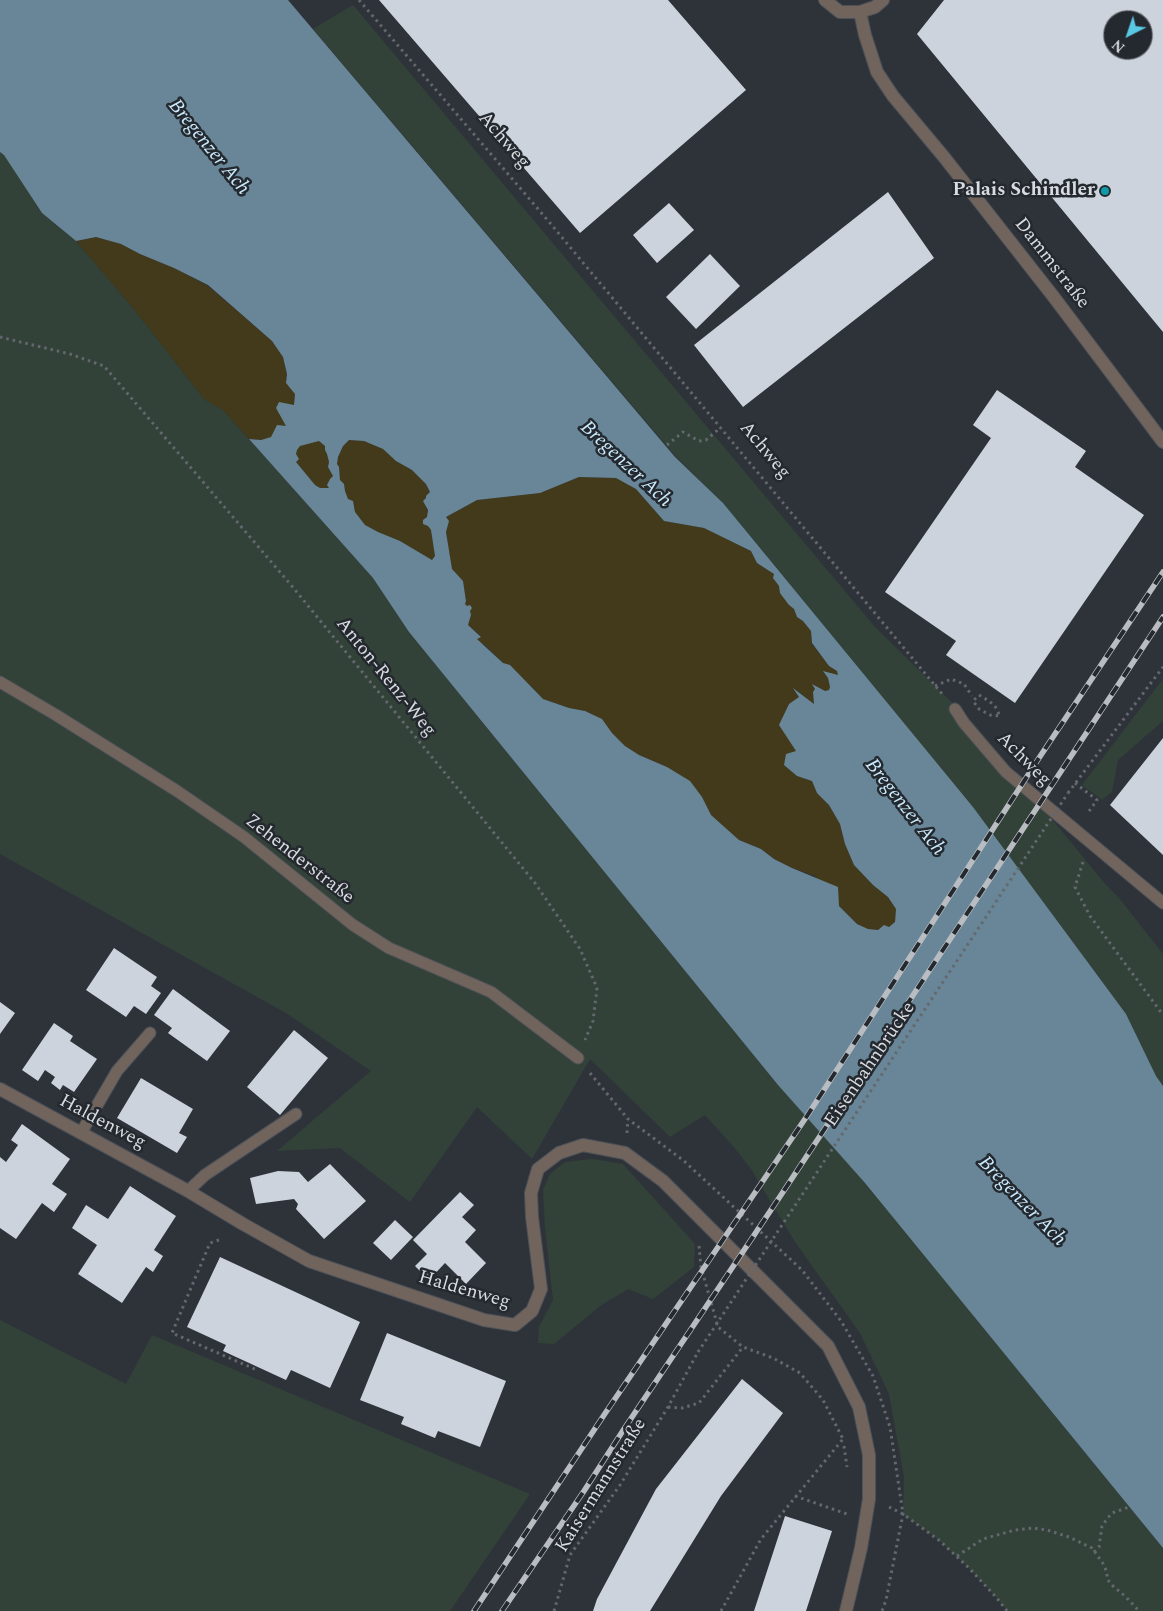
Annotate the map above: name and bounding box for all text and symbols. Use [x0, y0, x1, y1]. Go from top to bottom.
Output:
north arrow [1103, 10, 1153, 60]
text: N [1107, 34, 1130, 58]
water label: Bregenzer Ach [162, 95, 254, 201]
street label: Achweg [472, 108, 534, 174]
place label: Palais Schindler [952, 180, 1095, 202]
marker: Palais Schindler [1099, 185, 1111, 197]
street label: Dammstraße [1008, 214, 1094, 314]
water label: Bregenzer Ach [574, 417, 676, 513]
street label: Achweg [734, 418, 794, 484]
street label: Anton-Renz-Weg [330, 614, 440, 742]
street label: Achweg [991, 728, 1055, 792]
water label: Bregenzer Ach [859, 755, 949, 861]
street label: Zehenderstraße [240, 810, 358, 910]
street label: Eisenbahnbrücke [821, 998, 921, 1132]
street label: Haldenweg [55, 1091, 149, 1155]
water label: Bregenzer Ach [972, 1152, 1070, 1252]
street label: Haldenweg [415, 1267, 513, 1315]
street label: Kaisermannstraße [552, 1415, 652, 1557]

